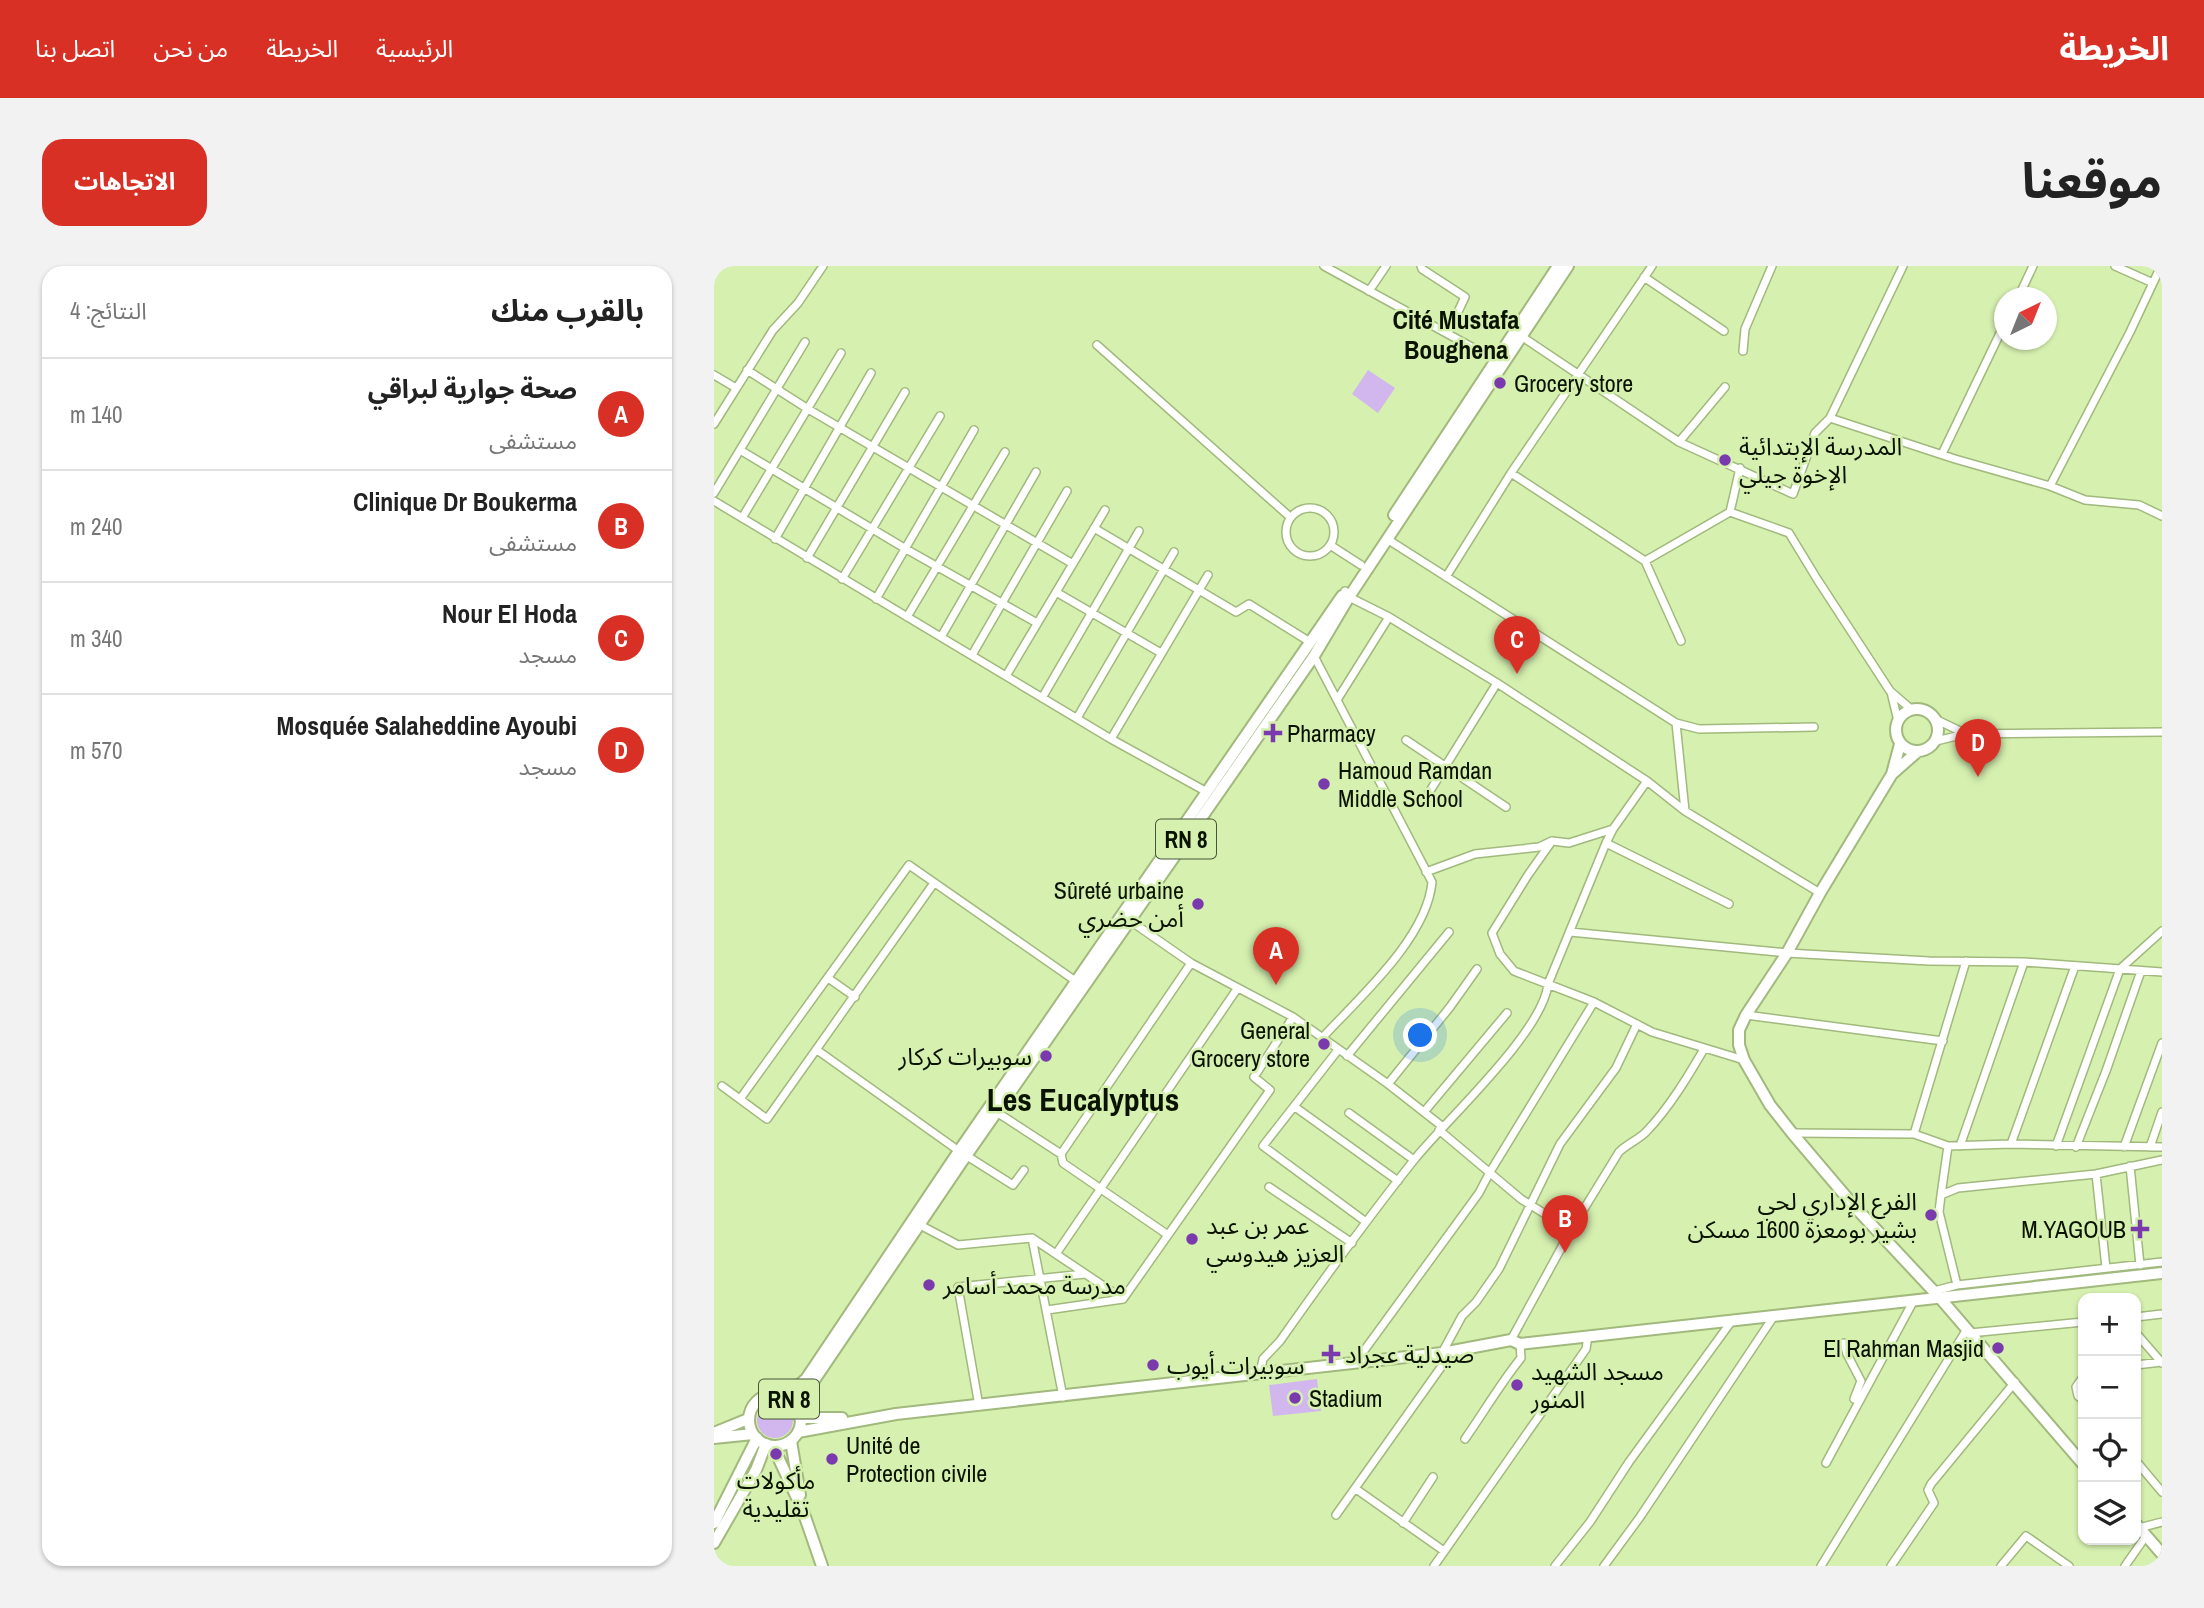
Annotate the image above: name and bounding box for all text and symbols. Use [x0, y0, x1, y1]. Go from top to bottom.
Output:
text: الخريطة [2059, 26, 2169, 70]
text: اتصل بنا [35, 32, 115, 64]
text: من نحن [153, 32, 228, 64]
text: الخريطة [266, 32, 338, 64]
text: الرئيسية [376, 32, 453, 64]
button: الاتجاهات [42, 139, 207, 226]
text: موقعنا [2022, 147, 2162, 213]
north arrow [1994, 287, 2057, 350]
text: بالقرب منك [491, 290, 644, 330]
text: النتائج: 4 [70, 295, 147, 326]
district label: Cité Mustafa Boughena [1393, 302, 1520, 367]
place label: Grocery store [1514, 367, 1633, 399]
text: صحة جوارية لبراقي [368, 371, 577, 406]
marker: Grocery store [1492, 375, 1508, 391]
text: 140 m [70, 399, 122, 430]
text: A [614, 399, 628, 430]
text: مستشفى [489, 425, 577, 456]
place label: المدرسة الإبتدائية الإخوة جيلي [1739, 430, 1902, 494]
marker: المدرسة الإبتدائية الإخوة جيلي [1717, 452, 1733, 468]
text: Clinique Dr Boukerma [353, 484, 577, 519]
text: 240 m [70, 511, 122, 542]
text: B [614, 511, 628, 542]
text: مستشفى [489, 527, 577, 558]
text: Nour El Hoda [442, 596, 577, 631]
pin: C [1494, 616, 1540, 674]
text: 340 m [70, 623, 122, 654]
text: C [614, 623, 628, 654]
text: مسجد [518, 639, 577, 670]
text: Mosquée Salaheddine Ayoubi [276, 708, 577, 743]
place label: Pharmacy [1287, 717, 1376, 749]
pin: D [1955, 719, 2001, 777]
marker: Pharmacy [1265, 725, 1281, 741]
text: 570 m [70, 735, 122, 766]
text: D [614, 735, 628, 766]
text: مسجد [518, 751, 577, 782]
place label: Hamoud Ramdan Middle School [1338, 754, 1492, 814]
marker: Hamoud Ramdan Middle School [1316, 776, 1332, 792]
road number: RN 8 [1156, 820, 1216, 859]
place label: Sûreté urbaine أمن حضري [1054, 874, 1184, 938]
marker: Sûreté urbaine أمن حضري [1190, 896, 1206, 912]
pin: A [1253, 927, 1299, 985]
place label: General Grocery store [1191, 1014, 1310, 1074]
your location [1403, 1018, 1437, 1052]
marker: General Grocery store [1316, 1036, 1332, 1052]
place label: سوبيرات كركار [897, 1040, 1032, 1072]
marker: سوبيرات كركار [1038, 1048, 1054, 1064]
district label: Les Eucalyptus [987, 1078, 1179, 1121]
place label: الفرع الإداري لحي بشير بومعزة 1600 مسكن [1688, 1185, 1917, 1245]
pin: B [1542, 1195, 1588, 1253]
marker: الفرع الإداري لحي بشير بومعزة 1600 مسكن [1923, 1207, 1939, 1223]
place label: عمر بن عبد العزيز هيدوسي [1206, 1209, 1344, 1273]
place label: M.YAGOUB [2021, 1213, 2126, 1245]
marker: M.YAGOUB [2132, 1221, 2148, 1237]
marker: عمر بن عبد العزيز هيدوسي [1184, 1231, 1200, 1247]
place label: مدرسة محمد أسامر [942, 1269, 1126, 1301]
marker: مدرسة محمد أسامر [921, 1277, 937, 1293]
map controls [2078, 1293, 2141, 1545]
button: + [2078, 1293, 2141, 1356]
place label: El Rahman Masjid [1823, 1332, 1984, 1364]
place label: صيدلية عجراد [1345, 1338, 1474, 1370]
marker: El Rahman Masjid [1990, 1340, 2006, 1356]
marker: صيدلية عجراد [1323, 1346, 1339, 1362]
place label: سوبيرات أيوب [1167, 1349, 1304, 1381]
place label: مسجد الشهيد المنور [1530, 1355, 1664, 1415]
button: − [2078, 1356, 2141, 1419]
marker: سوبيرات أيوب [1145, 1357, 1161, 1373]
marker: مسجد الشهيد المنور [1509, 1377, 1525, 1393]
road number: RN 8 [759, 1380, 819, 1418]
place label: Stadium [1309, 1382, 1382, 1414]
marker: Stadium [1287, 1390, 1303, 1406]
button: locate [2078, 1419, 2141, 1482]
place label: Unité de Protection civile [846, 1429, 987, 1489]
marker: مأكولات تقليدية [768, 1446, 784, 1462]
marker: Unité de Protection civile [824, 1451, 840, 1467]
place label: مأكولات تقليدية [737, 1464, 815, 1524]
button: layers [2078, 1482, 2141, 1545]

